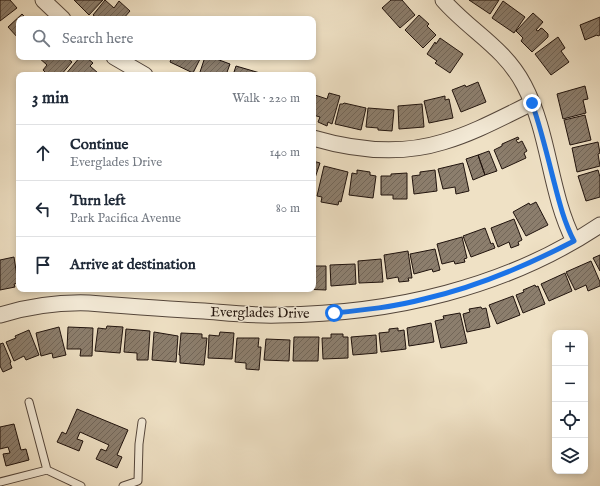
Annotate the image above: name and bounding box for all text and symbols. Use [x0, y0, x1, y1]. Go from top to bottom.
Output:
search box [16, 16, 316, 60]
icon: search [30, 27, 52, 49]
text: Search here [62, 29, 133, 48]
text: 3 min [32, 88, 69, 109]
text: Walk · 220 m [232, 90, 300, 107]
route end [523, 94, 541, 112]
text: Continue [70, 135, 128, 154]
icon: ahead [32, 142, 54, 164]
text: 140 m [270, 144, 300, 161]
text: Everglades Drive [70, 154, 162, 171]
text: Turn left [70, 191, 126, 210]
icon: left [32, 198, 54, 220]
text: 80 m [276, 200, 300, 217]
text: Park Pacifica Avenue [70, 210, 181, 227]
icon: arrive [32, 254, 54, 276]
text: Arrive at destination [70, 255, 196, 274]
street label: Everglades Drive [210, 303, 310, 323]
route start [325, 304, 343, 322]
map controls [552, 330, 588, 474]
button: + [552, 330, 588, 366]
button: − [552, 366, 588, 402]
button: locate [552, 402, 588, 438]
button: layers [552, 438, 588, 474]

